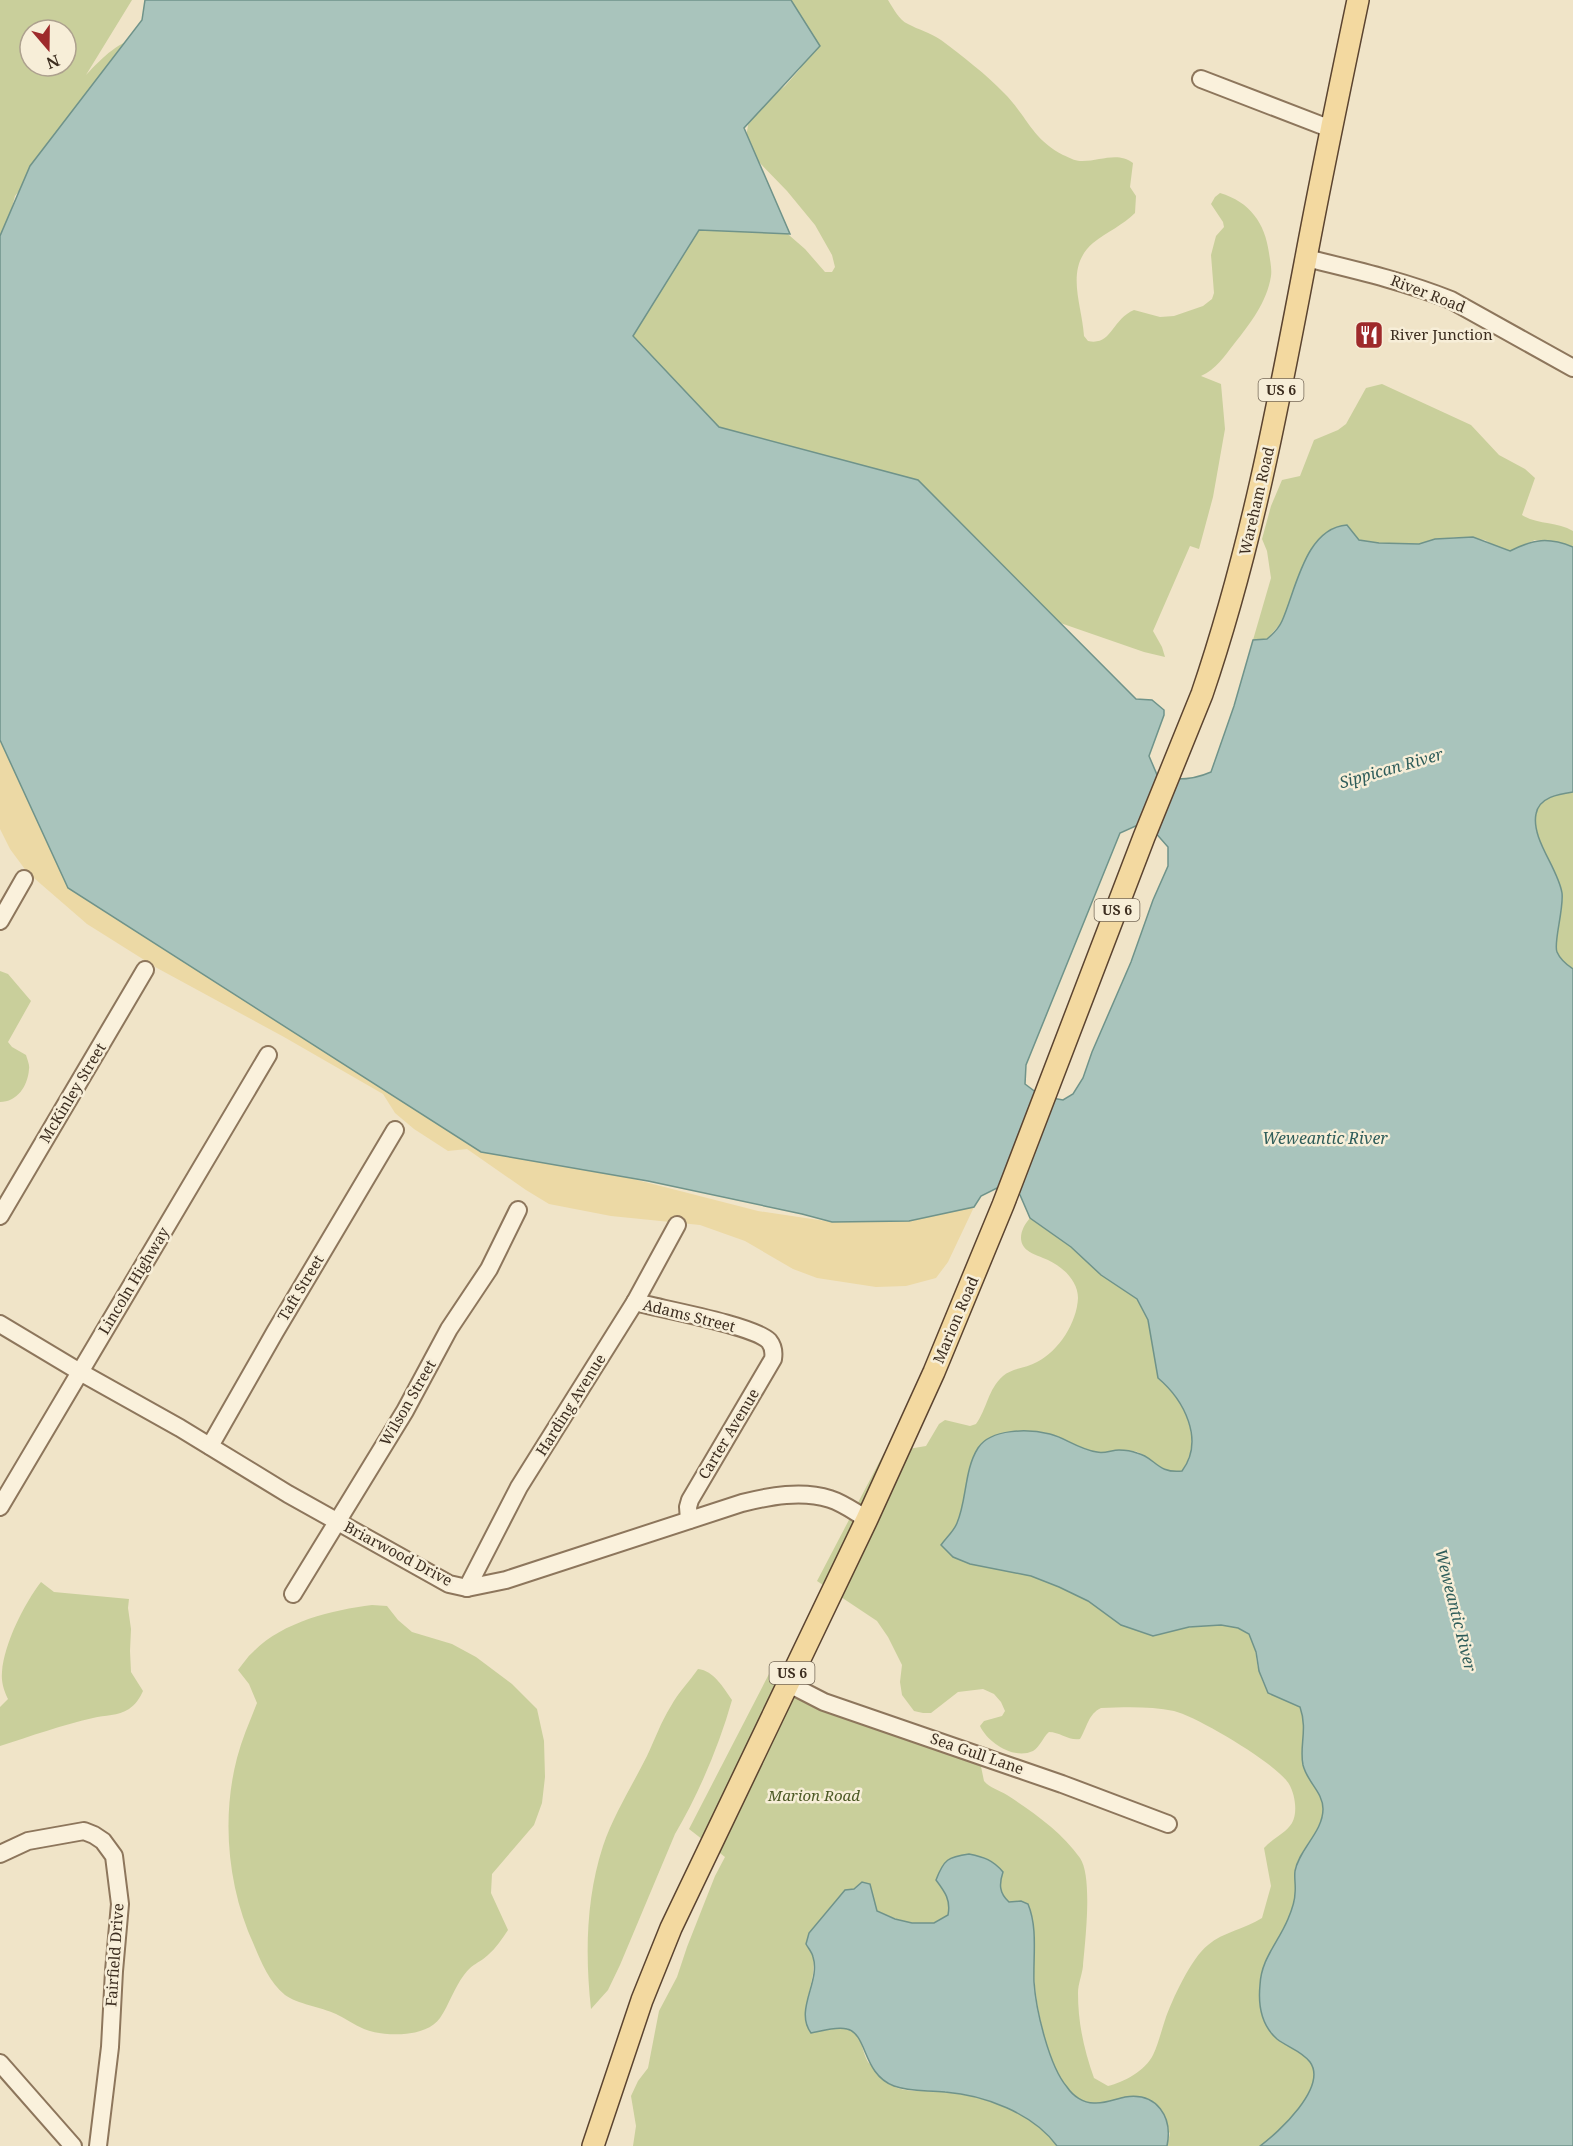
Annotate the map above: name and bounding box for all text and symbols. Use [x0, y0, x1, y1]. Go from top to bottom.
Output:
north arrow [18, 18, 78, 78]
text: N [43, 50, 63, 75]
street label: River Road [1388, 270, 1469, 316]
restaurant icon: River Junction [1353, 319, 1385, 351]
place label: River Junction [1390, 324, 1493, 344]
road number: US 6 [1258, 379, 1304, 401]
street label: Wareham Road [1234, 445, 1278, 557]
water label: Sippican River [1336, 743, 1446, 793]
road number: US 6 [1094, 899, 1140, 921]
street label: McKinley Street [34, 1039, 110, 1146]
water label: Weweantic River [1262, 1127, 1388, 1149]
street label: Lincoln Highway [93, 1223, 173, 1338]
street label: Taft Street [273, 1251, 328, 1324]
street label: Marion Road [928, 1273, 982, 1366]
street label: Adams Street [641, 1294, 738, 1336]
street label: Harding Avenue [531, 1350, 610, 1459]
street label: Wilson Street [374, 1356, 440, 1449]
street label: Carter Avenue [693, 1384, 763, 1483]
street label: Briarwood Drive [341, 1516, 456, 1590]
water label: Weweantic River [1430, 1546, 1482, 1674]
road number: US 6 [770, 1662, 814, 1684]
street label: Sea Gull Lane [928, 1728, 1027, 1778]
park label: Marion Road [767, 1785, 860, 1805]
street label: Fairfield Drive [100, 1902, 128, 2007]

